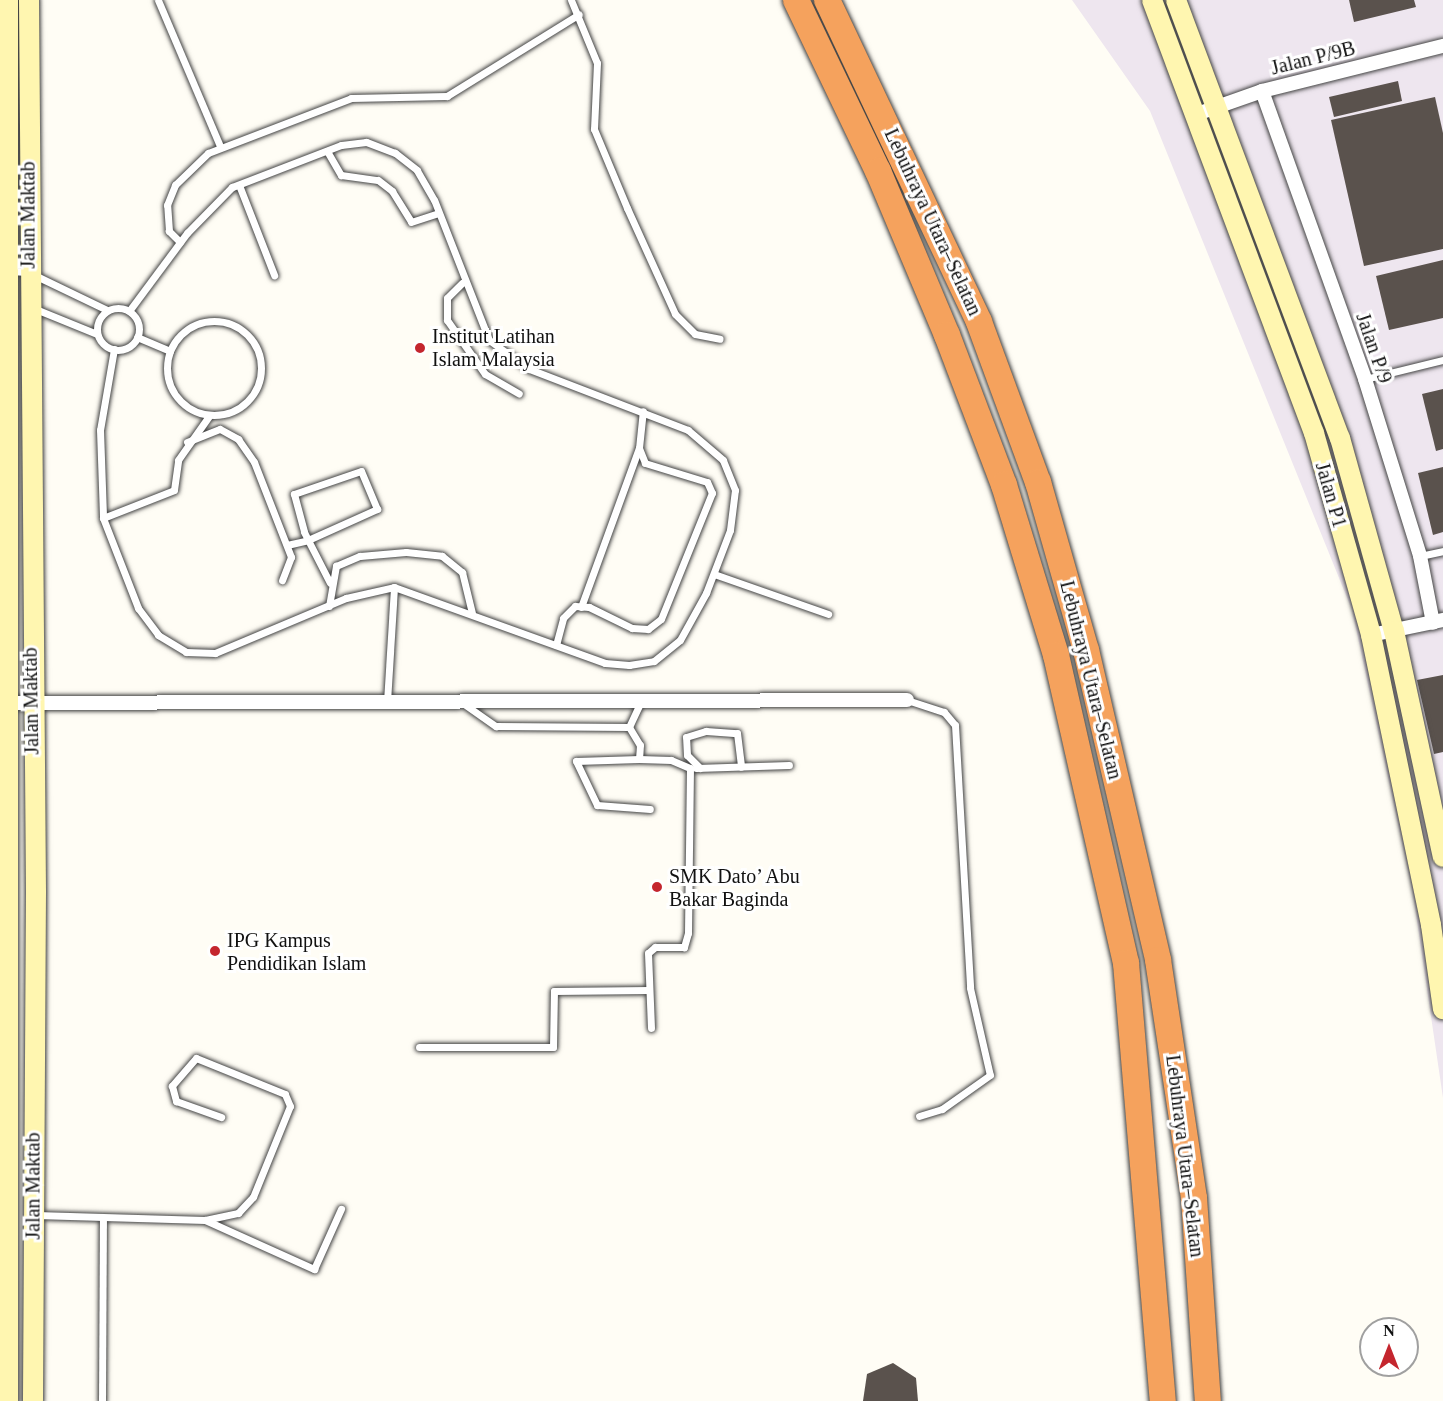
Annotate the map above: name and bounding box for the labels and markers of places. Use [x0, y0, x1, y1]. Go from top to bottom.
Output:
place label: Institut Latihan Islam Malaysia [432, 324, 555, 371]
marker: Institut Latihan Islam Malaysia [413, 341, 427, 355]
place label: SMK Dato’ Abu Bakar Baginda [669, 864, 802, 911]
marker: SMK Dato’ Abu Bakar Baginda [650, 880, 664, 894]
place label: IPG Kampus Pendidikan Islam [227, 928, 366, 975]
marker: IPG Kampus Pendidikan Islam [208, 944, 222, 958]

